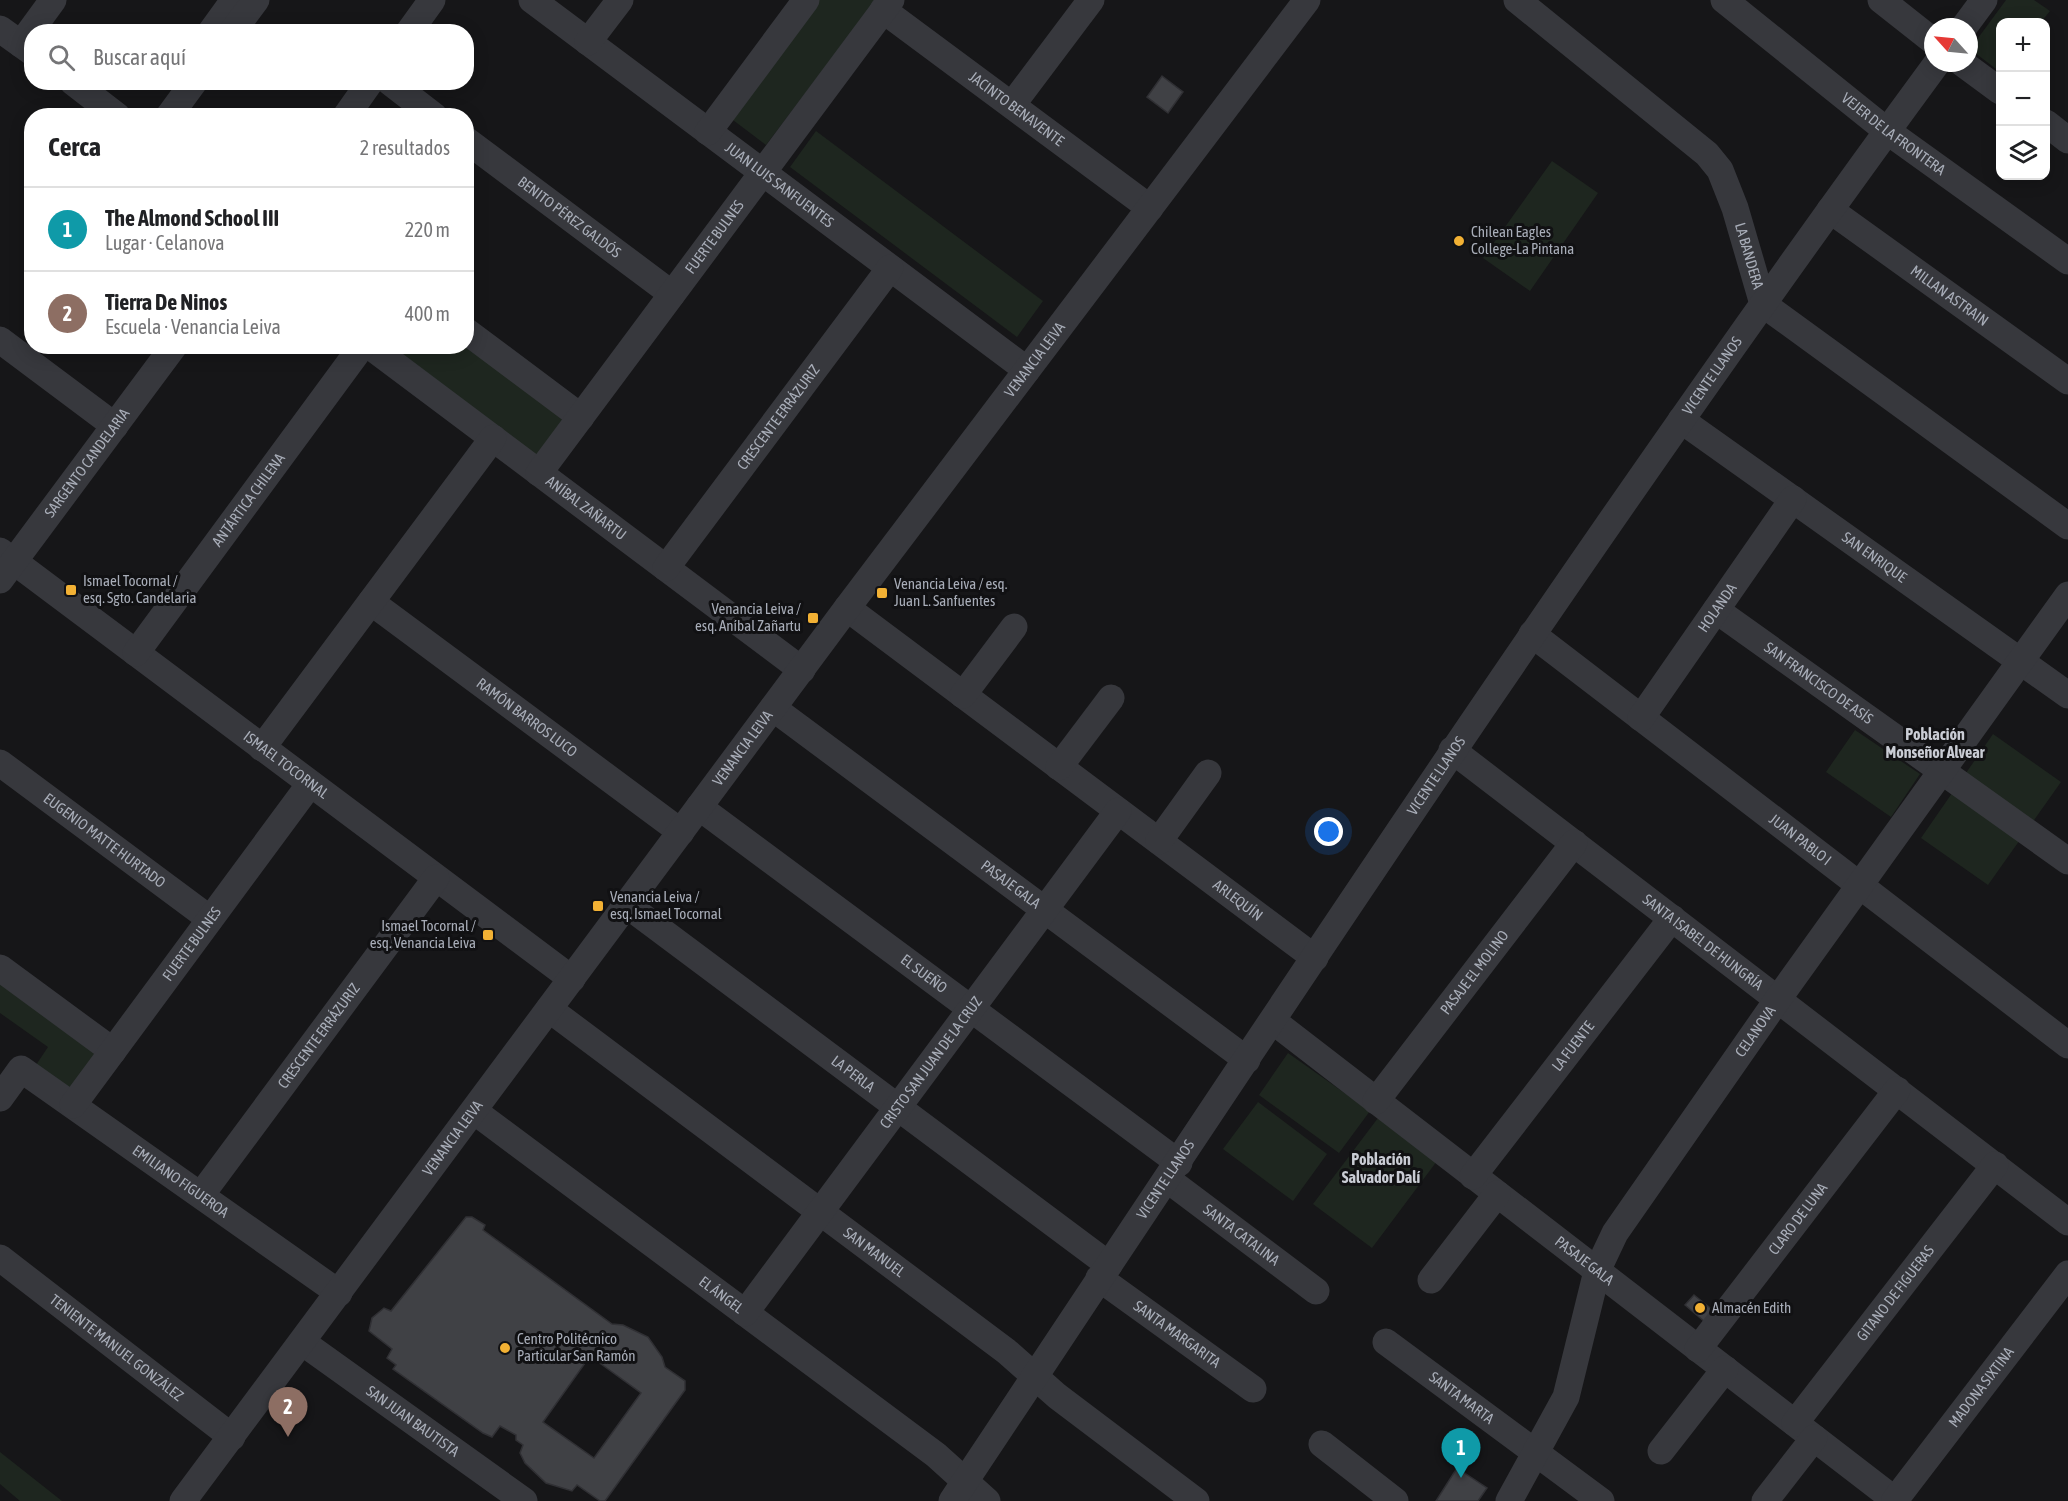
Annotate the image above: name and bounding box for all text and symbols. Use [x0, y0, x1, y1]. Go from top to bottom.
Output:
north arrow [1924, 18, 1978, 72]
map controls [1996, 18, 2050, 180]
button: + [1996, 18, 2050, 72]
search box [24, 24, 474, 90]
icon: search [45, 41, 78, 74]
text: Buscar aquí [93, 44, 186, 70]
street label: JACINTO BENAVENTE [966, 68, 1068, 150]
button: − [1996, 72, 2050, 126]
street label: VEJER DE LA FRONTERA [1838, 89, 1949, 178]
button: layers [1996, 126, 2050, 180]
text: Cerca [48, 132, 101, 162]
text: 2 resultados [360, 136, 450, 159]
street label: JUAN LUIS SANFUENTES [722, 139, 837, 231]
street label: BENITO PÉREZ GALDÓS [515, 173, 625, 261]
street label: FUERTE BULNES [681, 197, 747, 277]
text: The Almond School III [105, 205, 279, 231]
text: 1 [63, 218, 72, 241]
text: 220 m [405, 218, 450, 241]
street label: LA BANDERA [1732, 221, 1767, 292]
place label: Chilean Eagles College-La Pintana [1471, 223, 1574, 257]
text: Lugar · Celanova [105, 231, 224, 254]
marker: Chilean Eagles College-La Pintana [1452, 234, 1466, 248]
street label: MILLAN ASTRAIN [1908, 262, 1992, 329]
text: Tierra De Ninos [105, 289, 227, 315]
text: 2 [63, 302, 72, 325]
text: 400 m [405, 302, 450, 325]
text: Escuela · Venancia Leiva [105, 315, 281, 338]
street label: VENANCIA LEIVA [1001, 318, 1068, 400]
street label: VICENTE LLANOS [1679, 333, 1745, 418]
street label: CRESCENTE ERRÁZURIZ [733, 361, 823, 473]
street label: SARGENTO CANDELARIA [41, 404, 133, 520]
street label: ANTÁRTICA CHILENA [208, 449, 288, 550]
street label: ANÍBAL ZAÑARTU [543, 472, 630, 543]
street label: SAN ENRIQUE [1839, 528, 1911, 586]
place label: Ismael Tocornal / esq. Sgto. Candelaria [83, 572, 196, 606]
place label: Venancia Leiva / esq. Juan L. Sanfuentes [894, 575, 1008, 609]
street label: HOLANDA [1694, 580, 1740, 635]
marker: Ismael Tocornal / esq. Sgto. Candelaria [64, 583, 78, 597]
marker: Venancia Leiva / esq. Juan L. Sanfuentes [875, 586, 889, 600]
place label: Venancia Leiva / esq. Aníbal Zañartu [695, 600, 801, 634]
marker: Venancia Leiva / esq. Aníbal Zañartu [806, 611, 820, 625]
street label: SAN FRANCISCO DE ASÍS [1761, 638, 1876, 727]
street label: RAMÓN BARROS LUCO [473, 674, 581, 760]
street label: VENANCIA LEIVA [709, 707, 776, 789]
district label: Población Monseñor Alvear [1886, 725, 1985, 761]
street label: ISMAEL TOCORNAL [240, 727, 332, 802]
street label: VICENTE LLANOS [1403, 733, 1469, 818]
street label: EUGENIO MATTE HURTADO [41, 789, 169, 891]
street label: JUAN PABLO I [1766, 810, 1835, 868]
your location [1314, 817, 1343, 846]
street label: PASAJE GALA [978, 857, 1044, 912]
street label: ARLEQUÍN [1210, 876, 1266, 924]
place label: Venancia Leiva / esq. Ismael Tocornal [610, 888, 722, 922]
street label: SANTA ISABEL DE HUNGRÍA [1640, 890, 1767, 994]
marker: Venancia Leiva / esq. Ismael Tocornal [591, 899, 605, 913]
street label: FUERTE BULNES [159, 904, 224, 984]
place label: Ismael Tocornal / esq. Venancia Leiva [370, 917, 476, 951]
street label: PASAJE EL MOLINO [1437, 927, 1512, 1018]
marker: Ismael Tocornal / esq. Venancia Leiva [481, 928, 495, 942]
street label: EL SUEÑO [898, 951, 951, 996]
street label: CRESCENTE ERRÁZURIZ [274, 980, 363, 1092]
street label: CRISTO SAN JUAN DE LA CRUZ [876, 993, 985, 1132]
street label: CELANOVA [1731, 1002, 1779, 1060]
street label: LA FUENTE [1548, 1017, 1598, 1074]
street label: LA PERLA [828, 1052, 879, 1095]
street label: VENANCIA LEIVA [419, 1097, 486, 1179]
street label: VICENTE LLANOS [1133, 1137, 1198, 1222]
street label: EMILIANO FIGUEROA [130, 1141, 233, 1221]
district label: Población Salvador Dalí [1342, 1150, 1421, 1186]
street label: CLARO DE LUNA [1765, 1179, 1831, 1258]
street label: SANTA CATALINA [1200, 1200, 1284, 1269]
street label: SAN MANUEL [840, 1224, 908, 1280]
street label: PASAJE GALA [1552, 1233, 1618, 1289]
street label: GITANO DE FIGUERAS [1853, 1242, 1937, 1344]
street label: EL ÁNGEL [696, 1273, 747, 1317]
street label: TENIENTE MANUEL GONZÁLEZ [47, 1291, 187, 1404]
street label: SANTA MARGARITA [1131, 1297, 1224, 1371]
place label: Almacén Edith [1712, 1299, 1791, 1316]
marker: Almacén Edith [1693, 1301, 1707, 1315]
place label: Centro Politécnico Particular San Ramón [517, 1330, 636, 1364]
marker: Centro Politécnico Particular San Ramón [498, 1341, 512, 1355]
street label: MADONA SIXTINA [1945, 1343, 2017, 1430]
street label: SANTA MARTA [1426, 1368, 1498, 1427]
street label: SAN JUAN BAUTISTA [363, 1382, 463, 1460]
pin: 2 [268, 1388, 308, 1437]
pin: 1 [1442, 1428, 1480, 1478]

